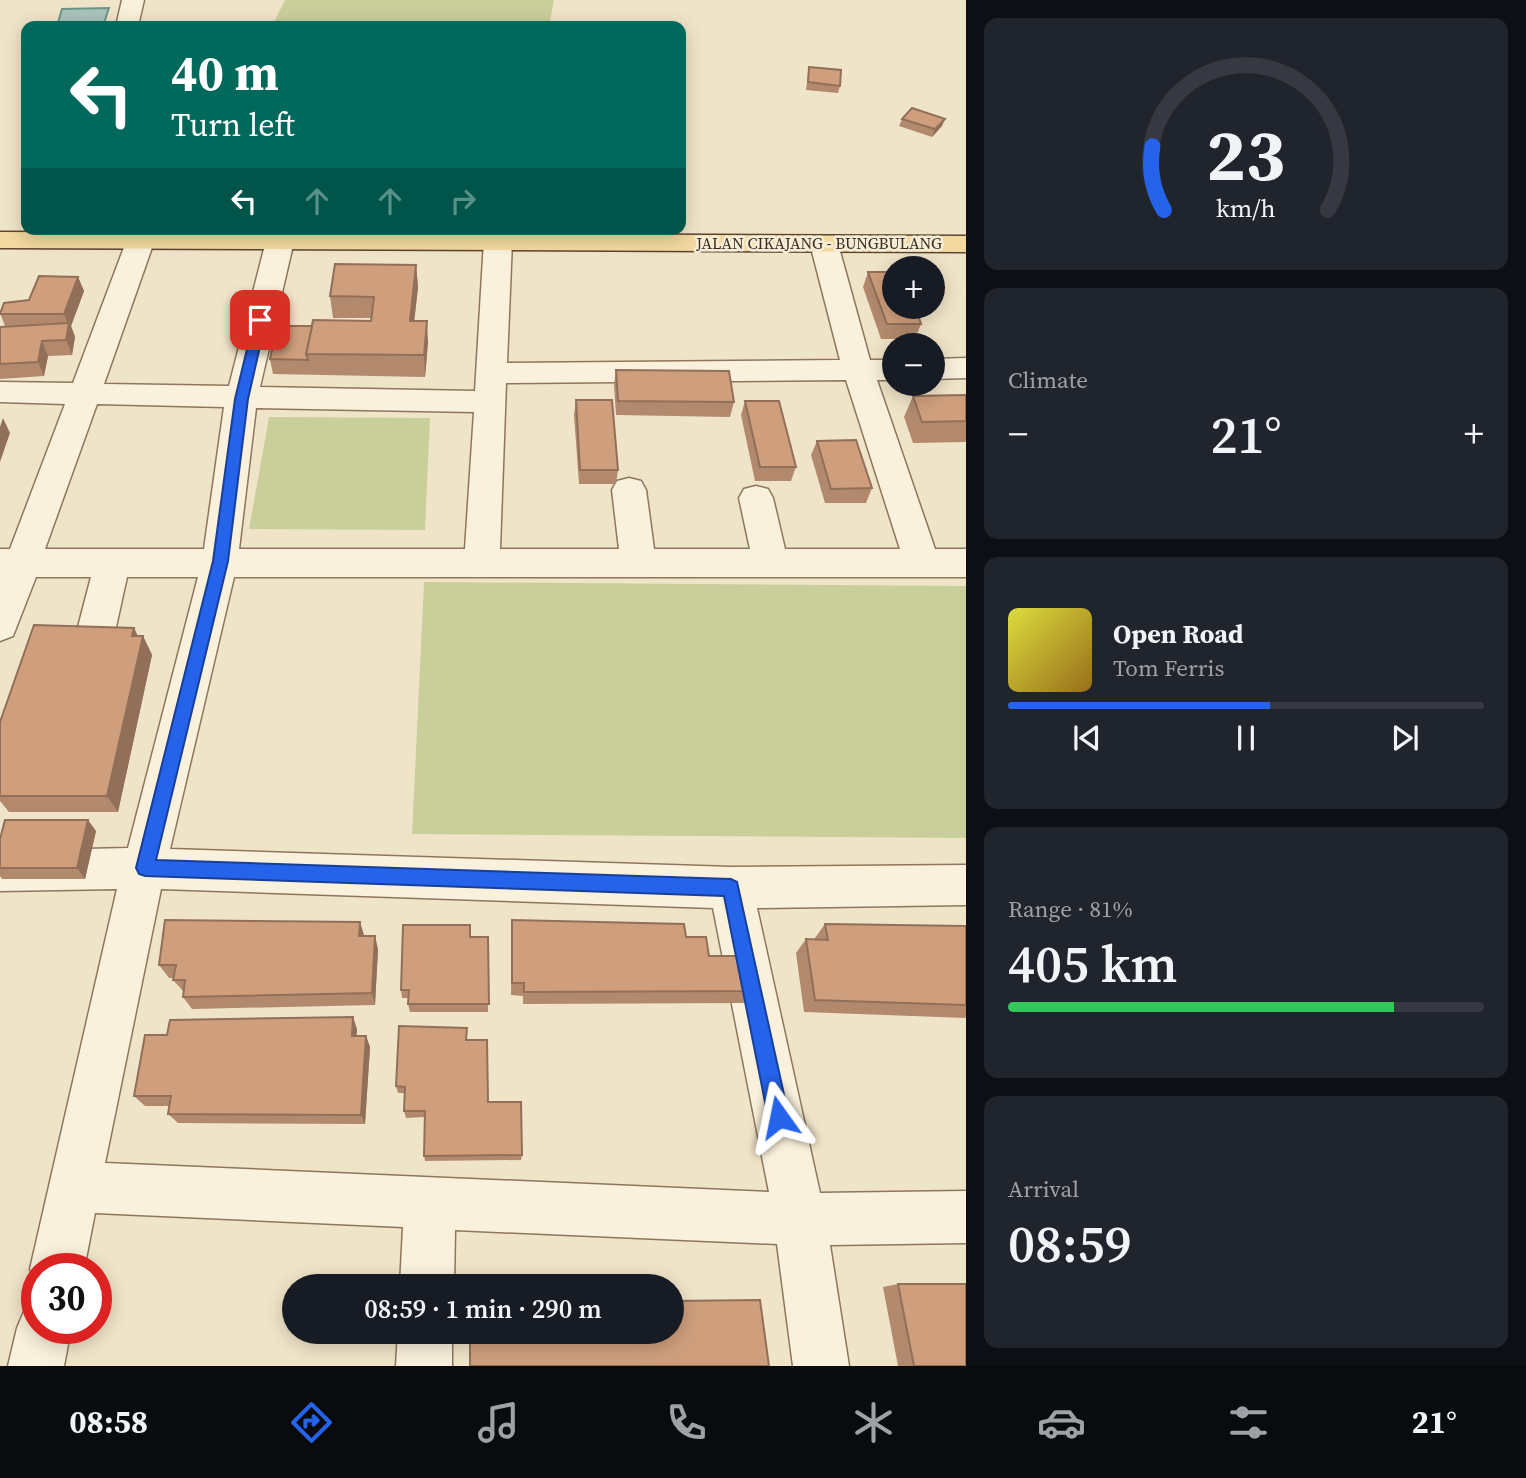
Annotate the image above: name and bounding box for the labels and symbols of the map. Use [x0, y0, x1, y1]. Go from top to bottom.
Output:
street label: JALAN CIKAJANG - BUNGBULANG [695, 232, 942, 254]
pin [230, 290, 290, 350]
position arrow [742, 1080, 816, 1154]
speed limit sign: 30 [21, 1253, 112, 1344]

